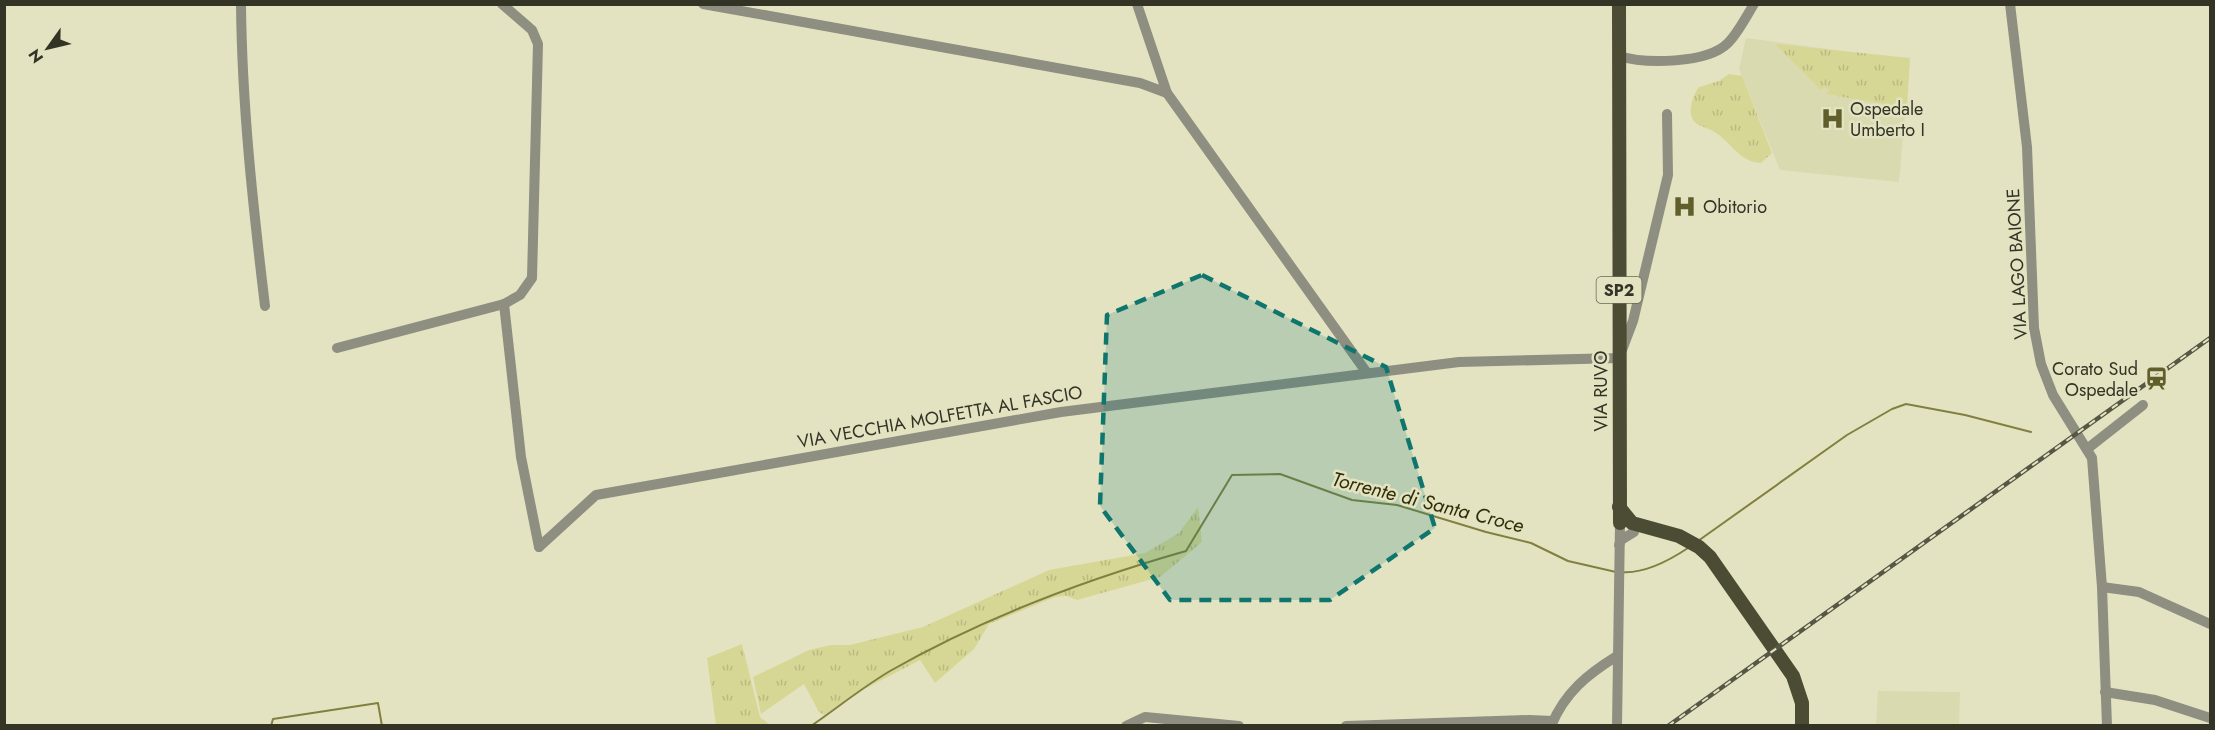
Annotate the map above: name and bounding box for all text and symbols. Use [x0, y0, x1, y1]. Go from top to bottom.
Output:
north arrow [18, 18, 78, 78]
text: N [23, 44, 49, 68]
place label: Ospedale Umberto I [1850, 96, 1925, 143]
hospital icon: Ospedale Umberto I [1819, 106, 1845, 132]
street label: VIA LAGO BAIONE [2000, 188, 2034, 340]
hospital icon: Obitorio [1672, 194, 1698, 220]
place label: Obitorio [1703, 194, 1767, 220]
road number: SP2 [1596, 277, 1642, 303]
street label: VIA RUVO [1588, 351, 1614, 431]
place label: Corato Sud Ospedale [2052, 356, 2138, 403]
station icon: Corato Sud Ospedale [2143, 366, 2169, 392]
street label: VIA VECCHIA MOLFETTA AL FASCIO [795, 379, 1085, 455]
water label: Torrente di Santa Croce [1329, 465, 1527, 540]

